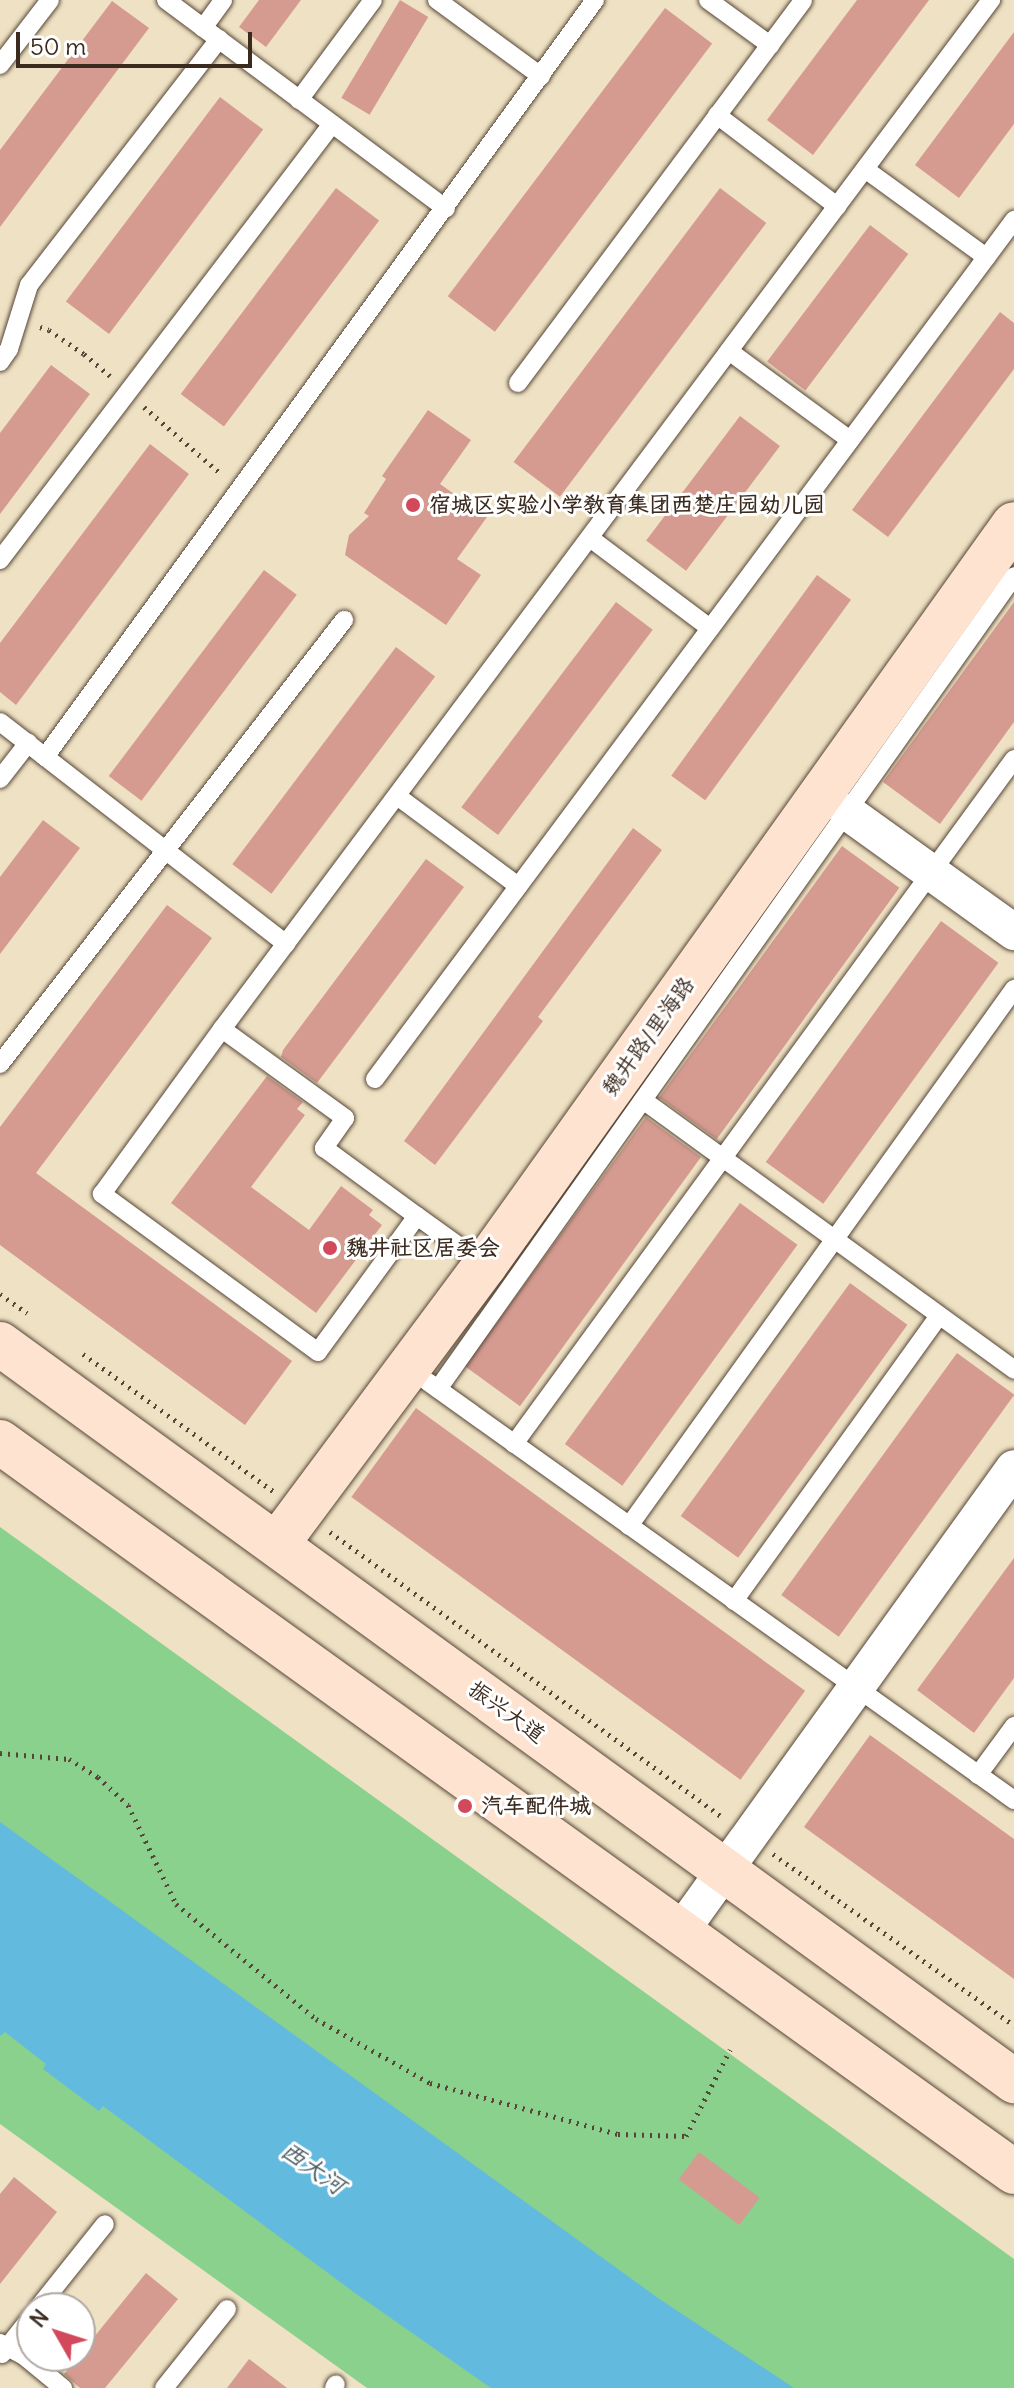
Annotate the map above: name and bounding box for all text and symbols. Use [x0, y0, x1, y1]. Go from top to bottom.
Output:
scale bar [20, 16, 256, 66]
text: 50 m [30, 31, 86, 61]
place label: 宿城区实验小学教育集团西楚庄园幼儿园 [429, 492, 825, 518]
marker: 宿城区实验小学教育集团西楚庄园幼儿园 [404, 496, 422, 514]
street label: 魏井路/里海路 [596, 972, 700, 1100]
place label: 魏井社区居委会 [346, 1235, 500, 1261]
marker: 魏井社区居委会 [321, 1239, 339, 1257]
street label: 振兴大道 [464, 1675, 550, 1749]
place label: 汽车配件城 [481, 1793, 591, 1819]
marker: 汽车配件城 [456, 1797, 474, 1815]
water label: 西大河 [275, 2136, 351, 2200]
north arrow [16, 2292, 96, 2372]
text: N [23, 2303, 55, 2333]

